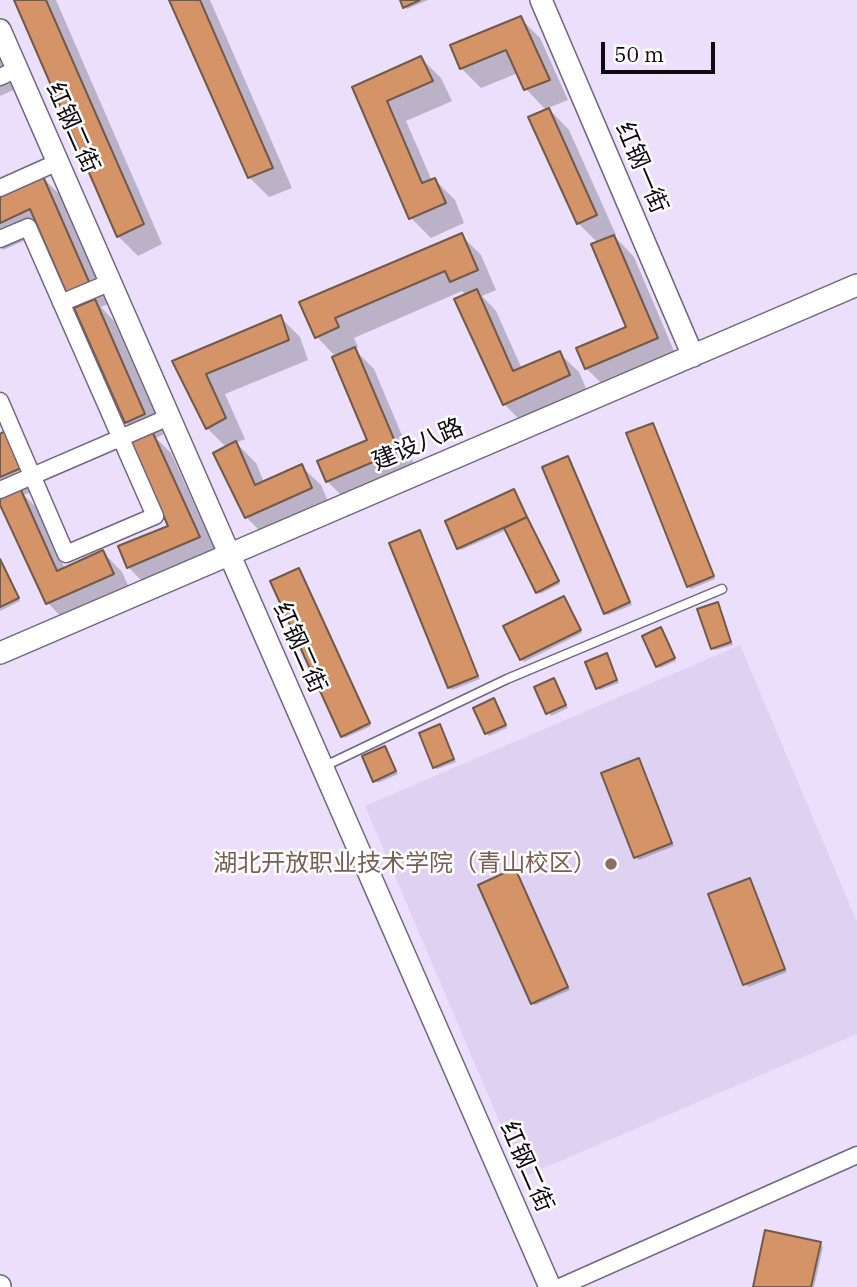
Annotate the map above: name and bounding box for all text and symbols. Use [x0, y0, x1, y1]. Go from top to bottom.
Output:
scale bar [605, 28, 719, 72]
text: 50 m [614, 40, 664, 68]
street label: 红钢二街 [39, 78, 105, 178]
street label: 红钢一街 [609, 118, 673, 218]
street label: 建设八路 [368, 413, 468, 477]
street label: 红钢二街 [266, 598, 332, 698]
place label: 湖北开放职业技术学院（青山校区） [213, 850, 597, 878]
marker: 湖北开放职业技术学院（青山校区） [603, 856, 619, 872]
street label: 红钢二街 [493, 1117, 559, 1217]

